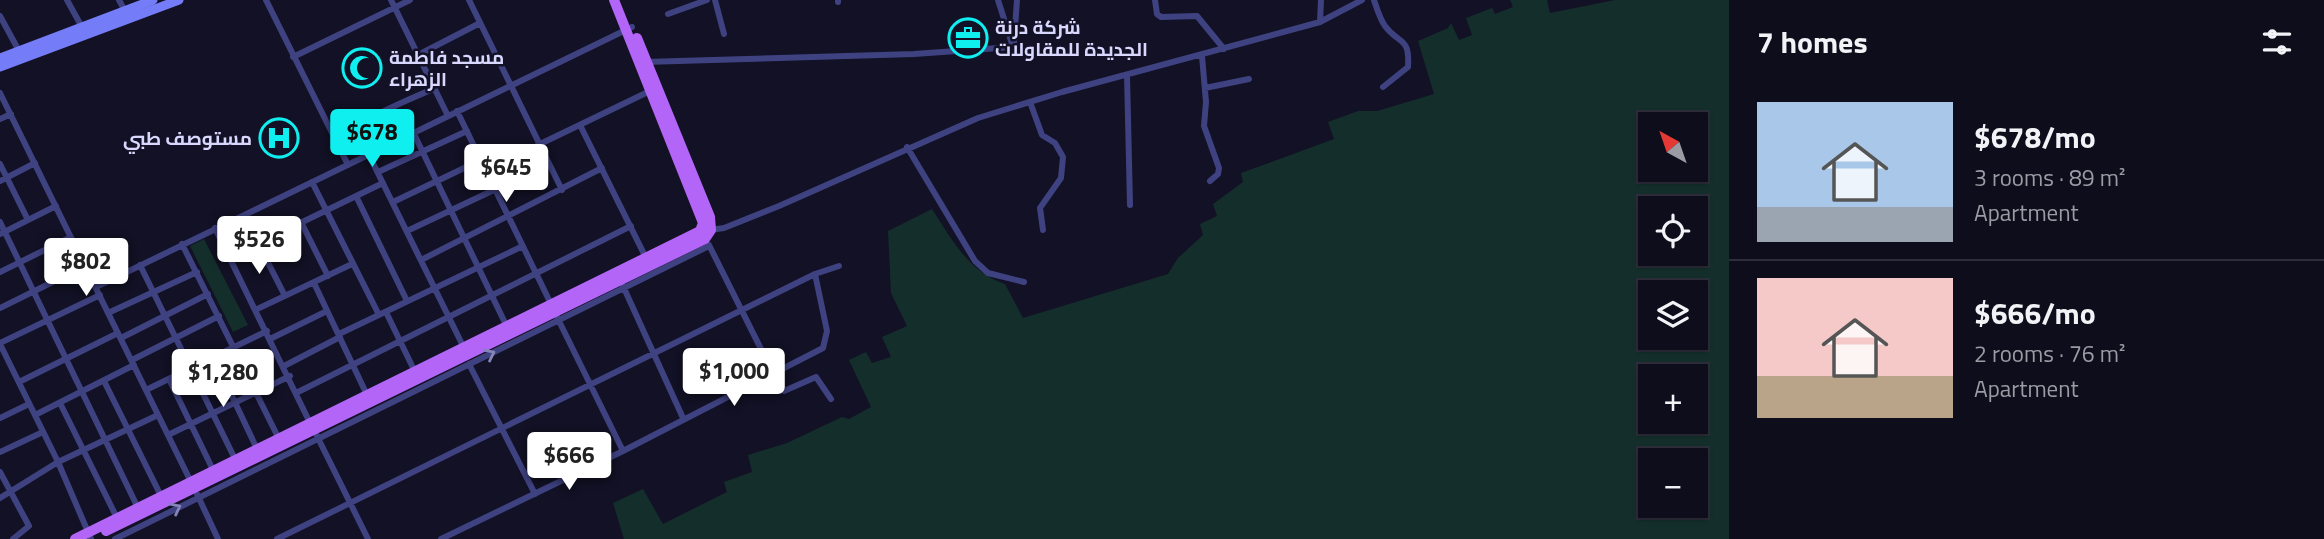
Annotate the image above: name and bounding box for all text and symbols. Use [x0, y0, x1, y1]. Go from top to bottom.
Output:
place label: شركة درنة الجديدة للمقاولات [995, 12, 1148, 63]
office icon: شركة درنة الجديدة للمقاولات [947, 17, 989, 59]
text: 7 homes [1757, 19, 1868, 65]
icon: filters [2258, 23, 2296, 61]
place label: مسجد فاطمة الزهراء [389, 42, 504, 93]
mosque icon: مسجد فاطمة الزهراء [341, 47, 383, 89]
pin: $678 [331, 110, 413, 169]
north arrow [1638, 112, 1708, 182]
map controls [1638, 112, 1708, 518]
text: $678 [346, 114, 398, 149]
text: $678/mo [1974, 114, 2096, 160]
hospital icon: مستوصف طبي [258, 117, 300, 159]
place label: مستوصف طبي [123, 123, 252, 154]
icon: home [1813, 130, 1897, 214]
pin: $645 [465, 144, 547, 204]
text: $645 [480, 149, 532, 184]
text: 3 rooms · 89 m² [1974, 160, 2125, 195]
text: Apartment [1974, 195, 2079, 230]
button: locate [1638, 196, 1708, 266]
pin: $526 [218, 216, 300, 276]
text: $526 [233, 221, 285, 256]
pin: $802 [45, 238, 127, 298]
text: $802 [60, 243, 112, 278]
button: layers [1638, 280, 1708, 350]
text: $666/mo [1974, 290, 2096, 336]
icon: home [1813, 306, 1897, 390]
text: 2 rooms · 76 m² [1974, 336, 2125, 371]
pin: $1,000 [677, 348, 791, 408]
one-way arrow [483, 349, 495, 363]
pin: $1,280 [166, 350, 280, 409]
text: $1,000 [699, 353, 769, 388]
text: $1,280 [188, 354, 258, 389]
button: + [1638, 364, 1708, 434]
text: Apartment [1974, 371, 2079, 406]
pin: $666 [528, 433, 610, 492]
text: $666 [543, 437, 595, 472]
button: − [1638, 448, 1708, 518]
one-way arrow [169, 503, 181, 517]

